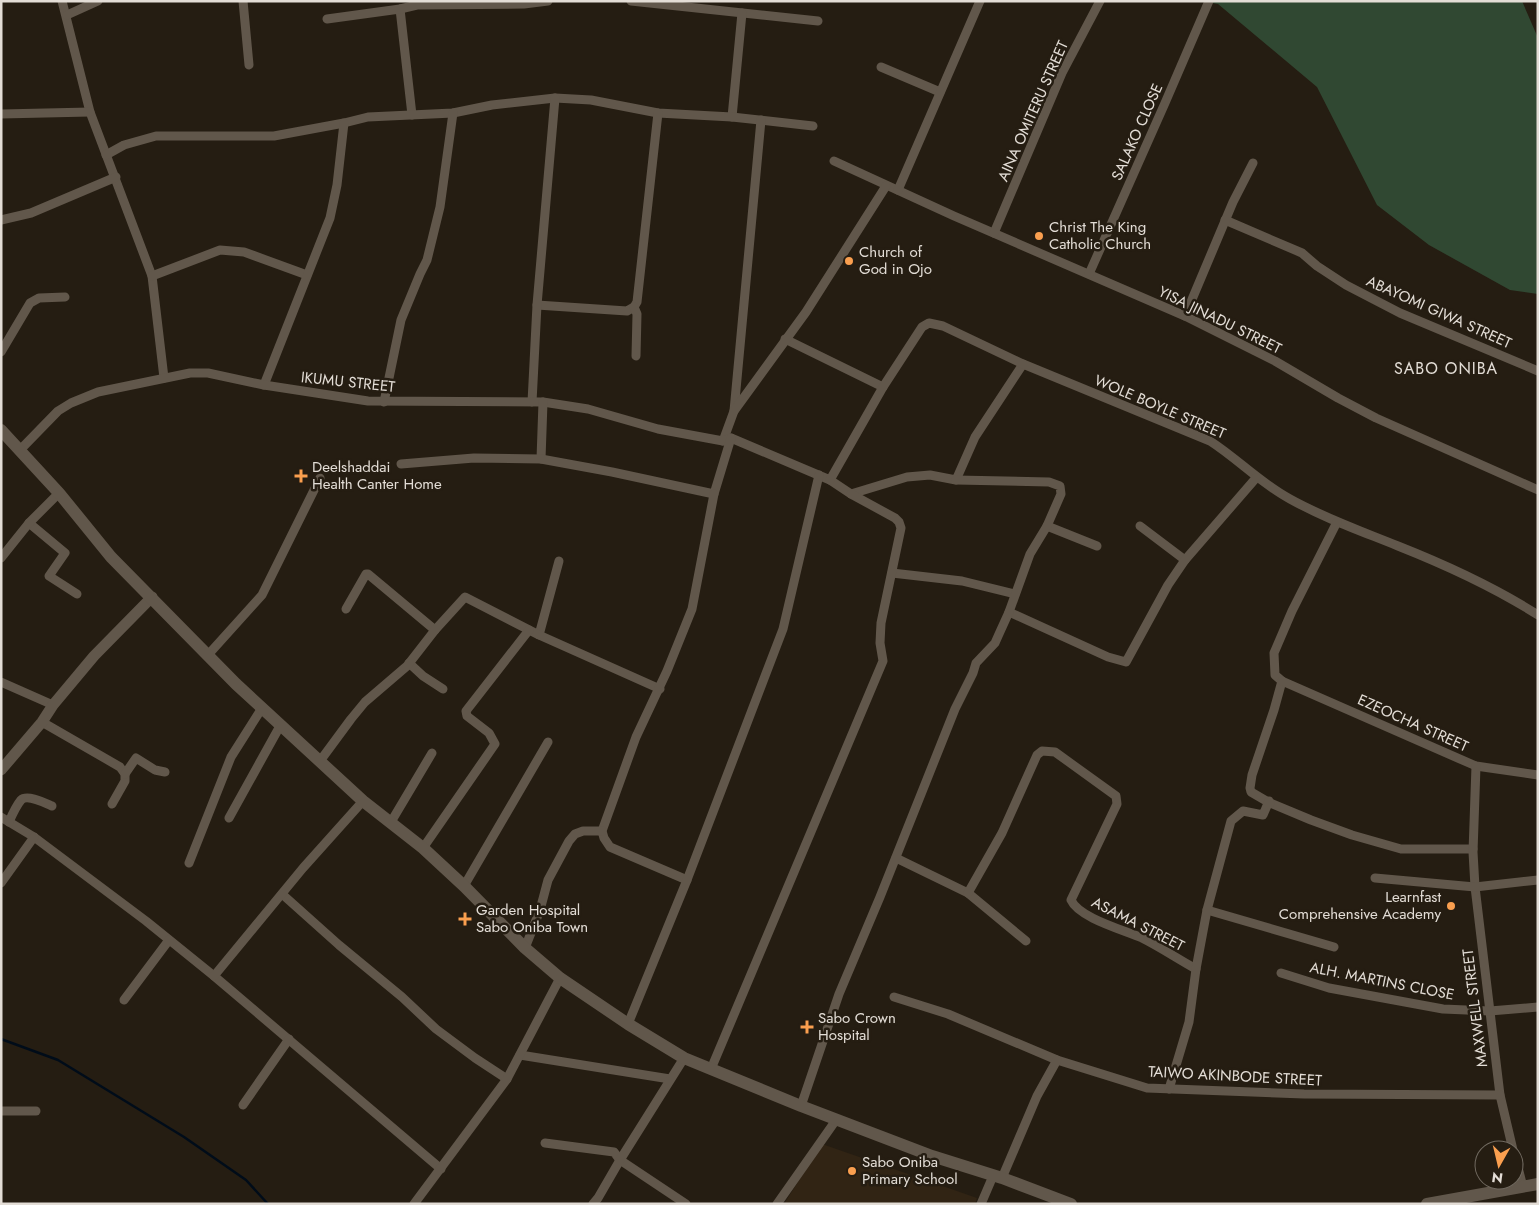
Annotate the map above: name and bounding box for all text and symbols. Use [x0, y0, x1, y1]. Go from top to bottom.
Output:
street label: AINA OMITERU STREET [992, 37, 1074, 185]
street label: SALAKO CLOSE [1106, 80, 1168, 184]
place label: Christ The King Catholic Church [1049, 216, 1151, 255]
marker: Christ The King Catholic Church [1033, 230, 1045, 242]
place label: Church of God in Ojo [859, 241, 932, 280]
marker: Church of God in Ojo [843, 255, 855, 267]
street label: ABAYOMI GIWA STREET [1363, 270, 1515, 354]
street label: YISA JINADU STREET [1155, 281, 1285, 359]
district label: SABO ONIBA [1394, 357, 1498, 380]
street label: IKUMU STREET [300, 366, 396, 398]
street label: WOLE BOYLE STREET [1091, 369, 1229, 445]
place label: Deelshaddai Health Canter Home [312, 456, 442, 495]
marker: Deelshaddai Health Canter Home [294, 469, 308, 483]
street label: EZEOCHA STREET [1354, 689, 1472, 757]
place label: Learnfast Comprehensive Academy [1279, 886, 1441, 925]
street label: ASAMA STREET [1088, 891, 1188, 957]
place label: Garden Hospital Sabo Oniba Town [476, 899, 588, 938]
marker: Learnfast Comprehensive Academy [1445, 900, 1457, 912]
marker: Garden Hospital Sabo Oniba Town [458, 912, 472, 926]
street label: MAXWELL STREET [1457, 948, 1493, 1068]
street label: ALH. MARTINS CLOSE [1308, 956, 1456, 1006]
place label: Sabo Crown Hospital [818, 1007, 896, 1046]
marker: Sabo Crown Hospital [800, 1020, 814, 1034]
street label: TAIWO AKINBODE STREET [1148, 1060, 1322, 1092]
north arrow [1474, 1140, 1524, 1190]
place label: Sabo Oniba Primary School [862, 1151, 958, 1190]
marker: Sabo Oniba Primary School [846, 1165, 858, 1177]
text: N [1490, 1167, 1504, 1189]

